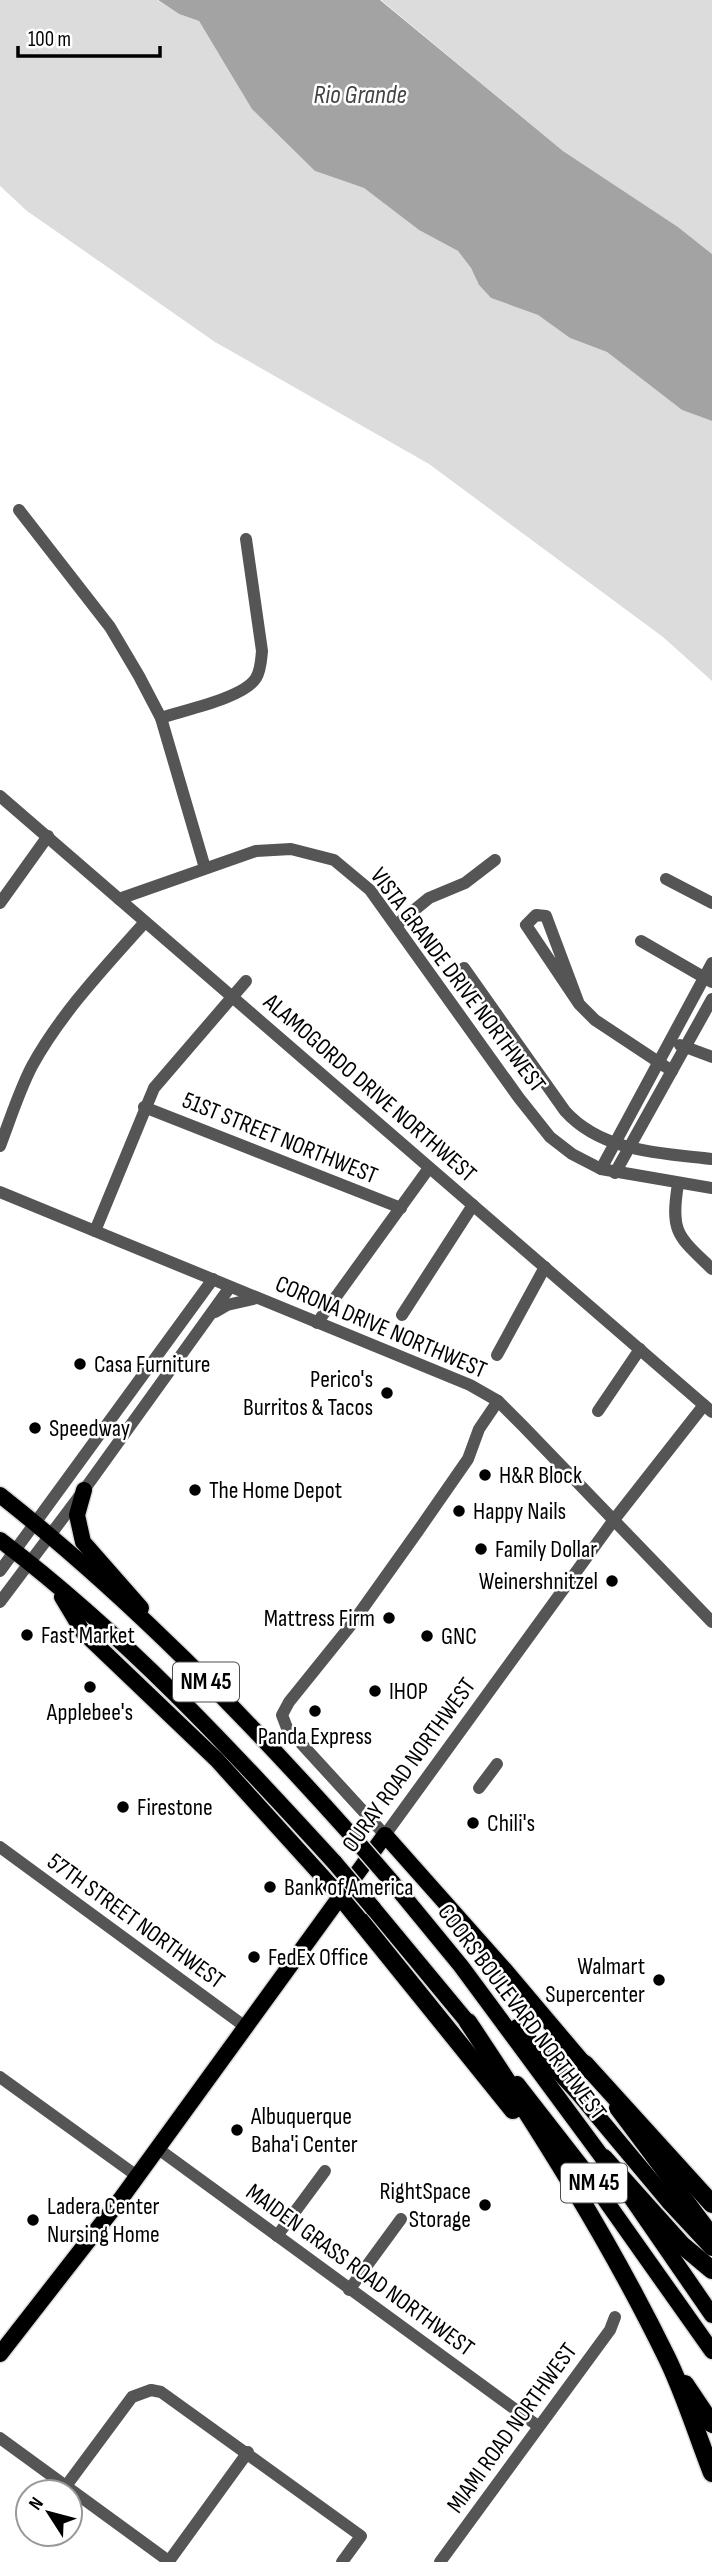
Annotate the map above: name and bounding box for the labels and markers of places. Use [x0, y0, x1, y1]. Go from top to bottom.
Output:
place label: Casa Furniture [94, 1350, 210, 1379]
marker: Casa Furniture [72, 1356, 88, 1372]
place label: Perico's Burritos & Tacos [243, 1365, 373, 1422]
marker: Perico's Burritos & Tacos [379, 1385, 395, 1401]
place label: Speedway [49, 1414, 130, 1443]
marker: Speedway [27, 1420, 43, 1436]
place label: H&R Block [499, 1461, 582, 1490]
marker: H&R Block [477, 1467, 493, 1483]
place label: The Home Depot [209, 1476, 342, 1505]
marker: The Home Depot [187, 1482, 203, 1498]
place label: Happy Nails [473, 1497, 566, 1526]
marker: Happy Nails [451, 1503, 467, 1519]
place label: Family Dollar [495, 1535, 597, 1564]
marker: Family Dollar [473, 1541, 489, 1557]
place label: Weinershnitzel [479, 1567, 598, 1596]
marker: Weinershnitzel [604, 1573, 620, 1589]
place label: Mattress Firm [264, 1604, 375, 1633]
marker: Mattress Firm [381, 1610, 397, 1626]
place label: Fast Market [41, 1621, 135, 1650]
place label: GNC [441, 1622, 477, 1651]
marker: Fast Market [19, 1627, 35, 1643]
marker: GNC [419, 1628, 435, 1644]
place label: IHOP [389, 1677, 428, 1706]
marker: Applebee's [82, 1679, 98, 1695]
marker: IHOP [367, 1683, 383, 1699]
place label: Applebee's [46, 1698, 133, 1727]
marker: Panda Express [307, 1703, 323, 1719]
place label: Panda Express [258, 1722, 372, 1751]
place label: Firestone [137, 1793, 213, 1822]
marker: Firestone [115, 1799, 131, 1815]
place label: Chili's [487, 1809, 535, 1838]
marker: Chili's [465, 1815, 481, 1831]
place label: Bank of America [284, 1873, 414, 1902]
marker: Bank of America [262, 1879, 278, 1895]
place label: FedEx Office [268, 1943, 368, 1972]
marker: FedEx Office [246, 1949, 262, 1965]
place label: Walmart Supercenter [545, 1952, 645, 2009]
marker: Walmart Supercenter [651, 1972, 667, 1988]
place label: Albuquerque Baha'i Center [250, 2102, 358, 2159]
marker: Albuquerque Baha'i Center [229, 2122, 245, 2138]
place label: RightSpace Storage [380, 2177, 471, 2234]
place label: Ladera Center Nursing Home [47, 2192, 160, 2249]
marker: RightSpace Storage [477, 2197, 493, 2213]
marker: Ladera Center Nursing Home [25, 2212, 41, 2228]

